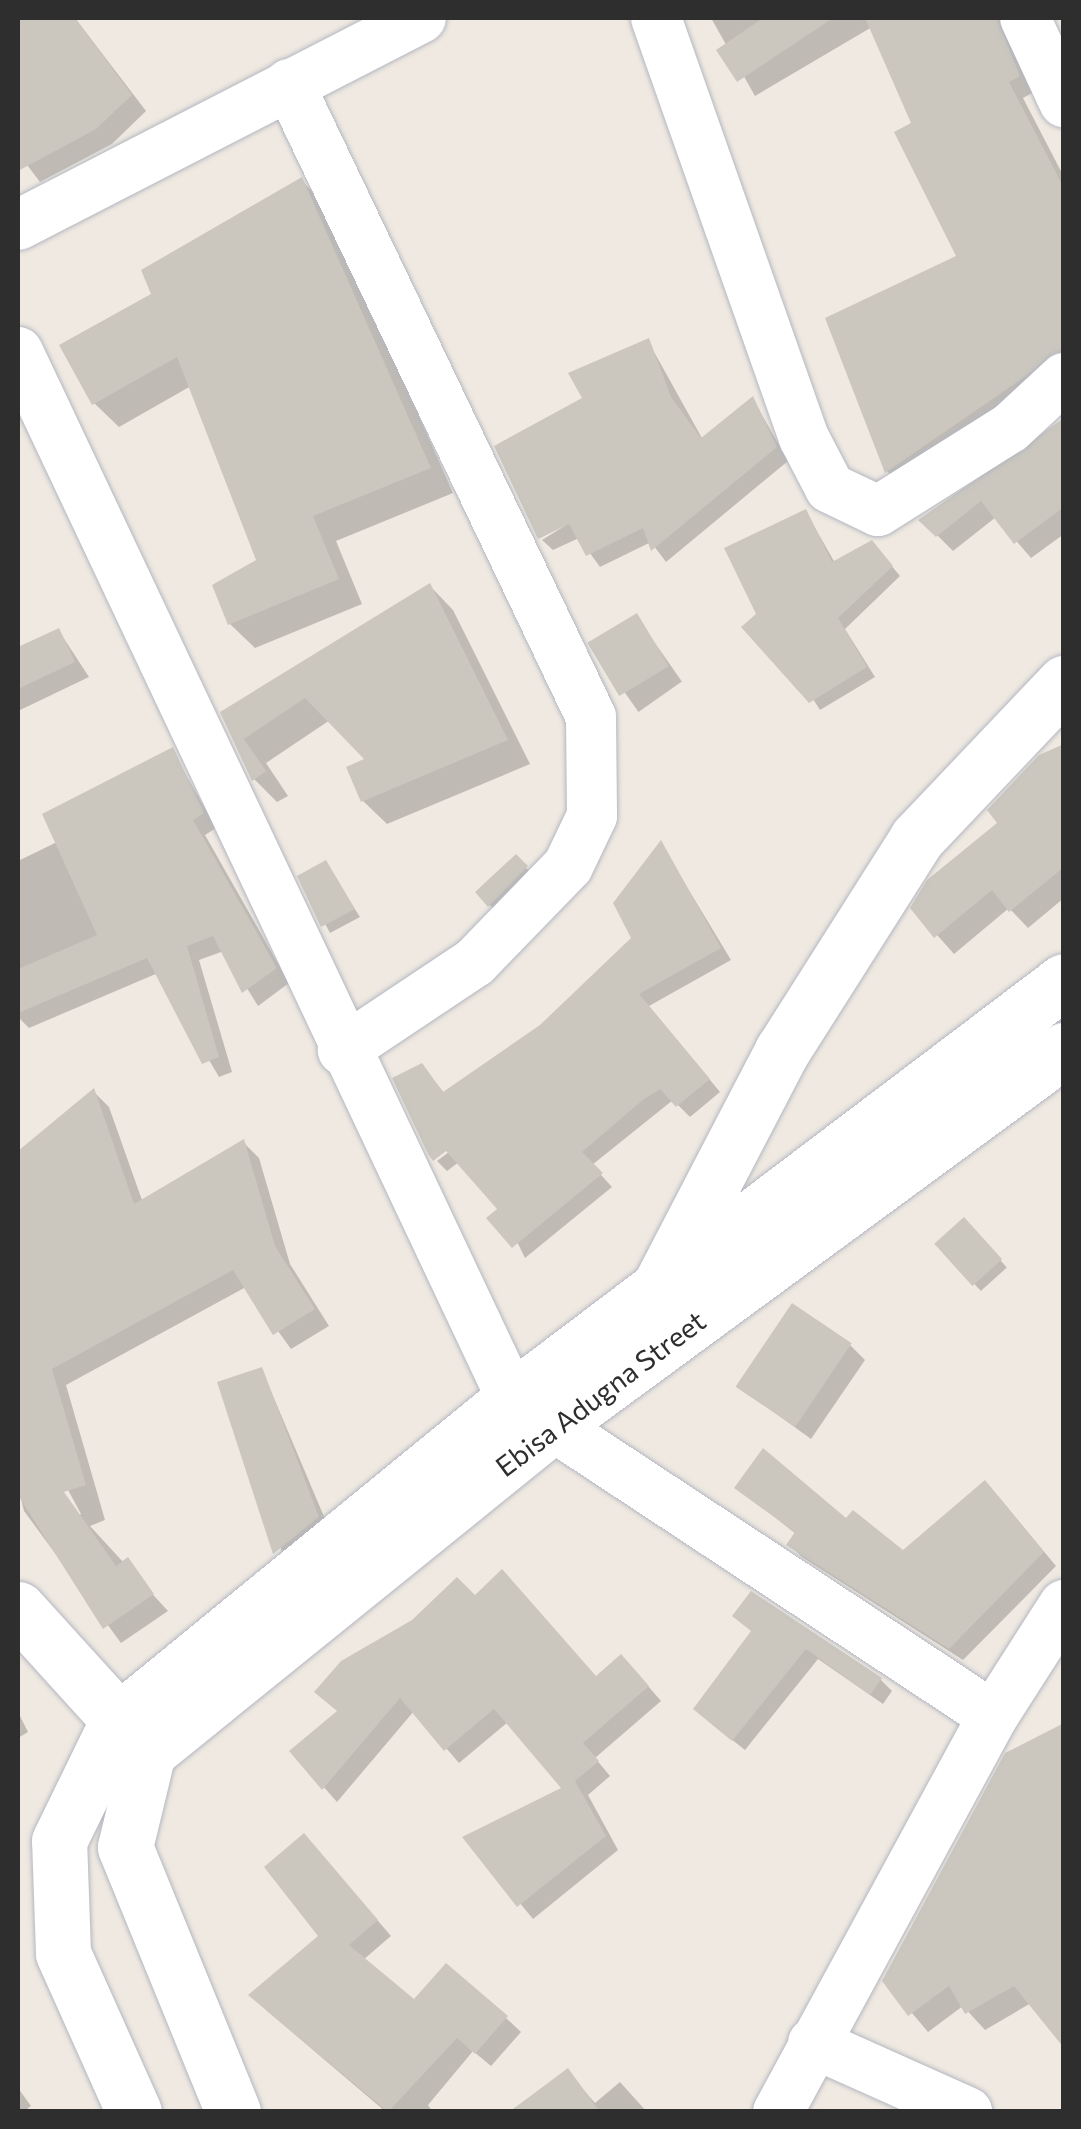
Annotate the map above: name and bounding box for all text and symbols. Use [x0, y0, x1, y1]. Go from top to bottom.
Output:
street label: Ebisa Adugna Street [488, 1303, 712, 1483]

